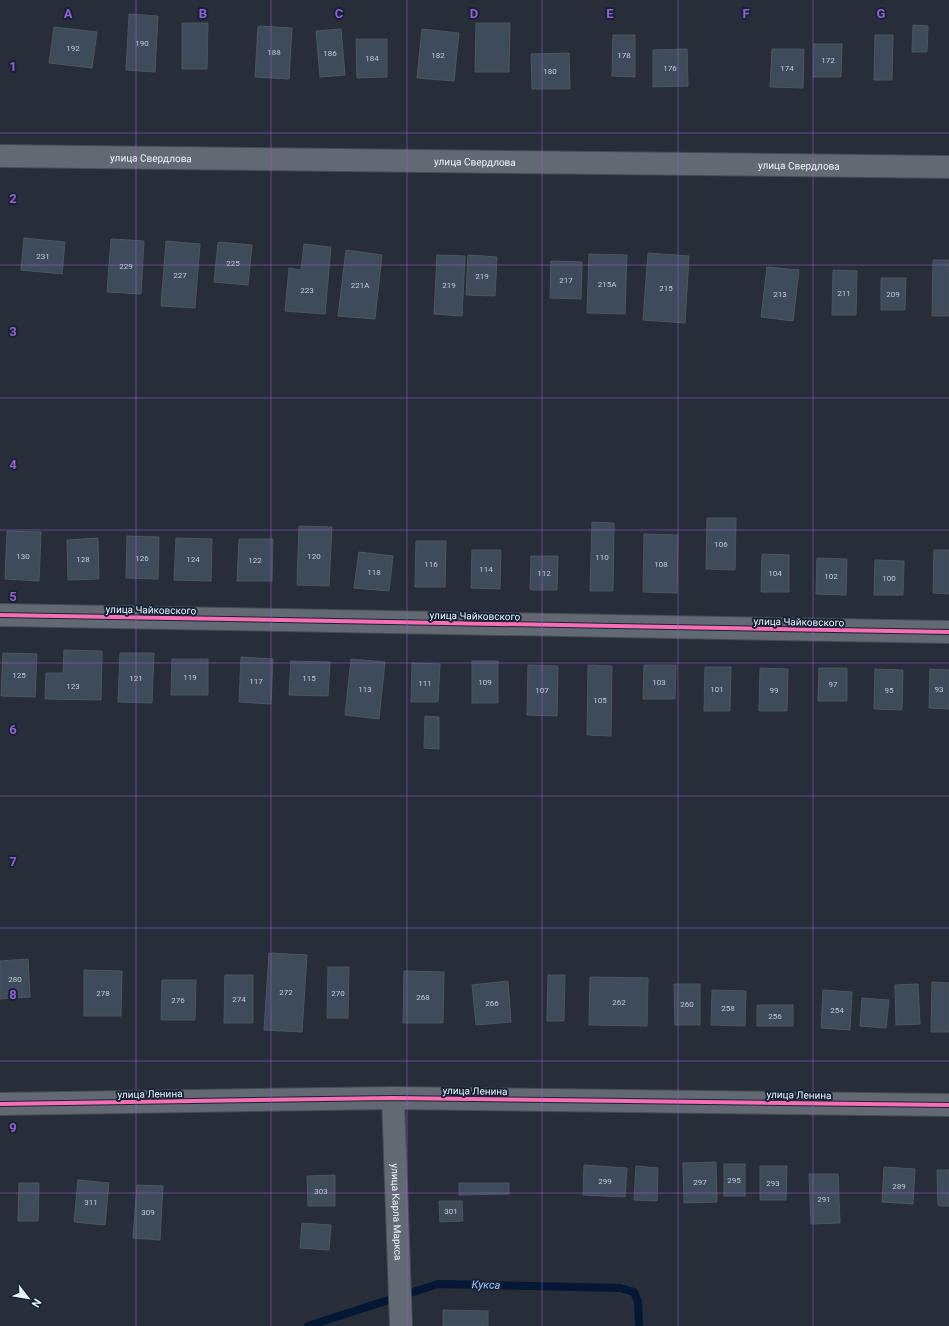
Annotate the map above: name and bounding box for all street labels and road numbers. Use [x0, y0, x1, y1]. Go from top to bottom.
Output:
street label: улица Свердлова [110, 152, 192, 164]
street label: улица Свердлова [434, 156, 516, 167]
street label: улица Свердлова [758, 159, 840, 171]
street label: улица Чайковского [106, 604, 197, 616]
street label: улица Чайковского [430, 610, 521, 622]
street label: улица Чайковского [754, 616, 845, 628]
street label: улица Ленина [442, 1085, 508, 1097]
street label: улица Ленина [117, 1088, 183, 1100]
street label: улица Ленина [766, 1089, 832, 1101]
street label: улица Карла Маркса [390, 1163, 404, 1261]

